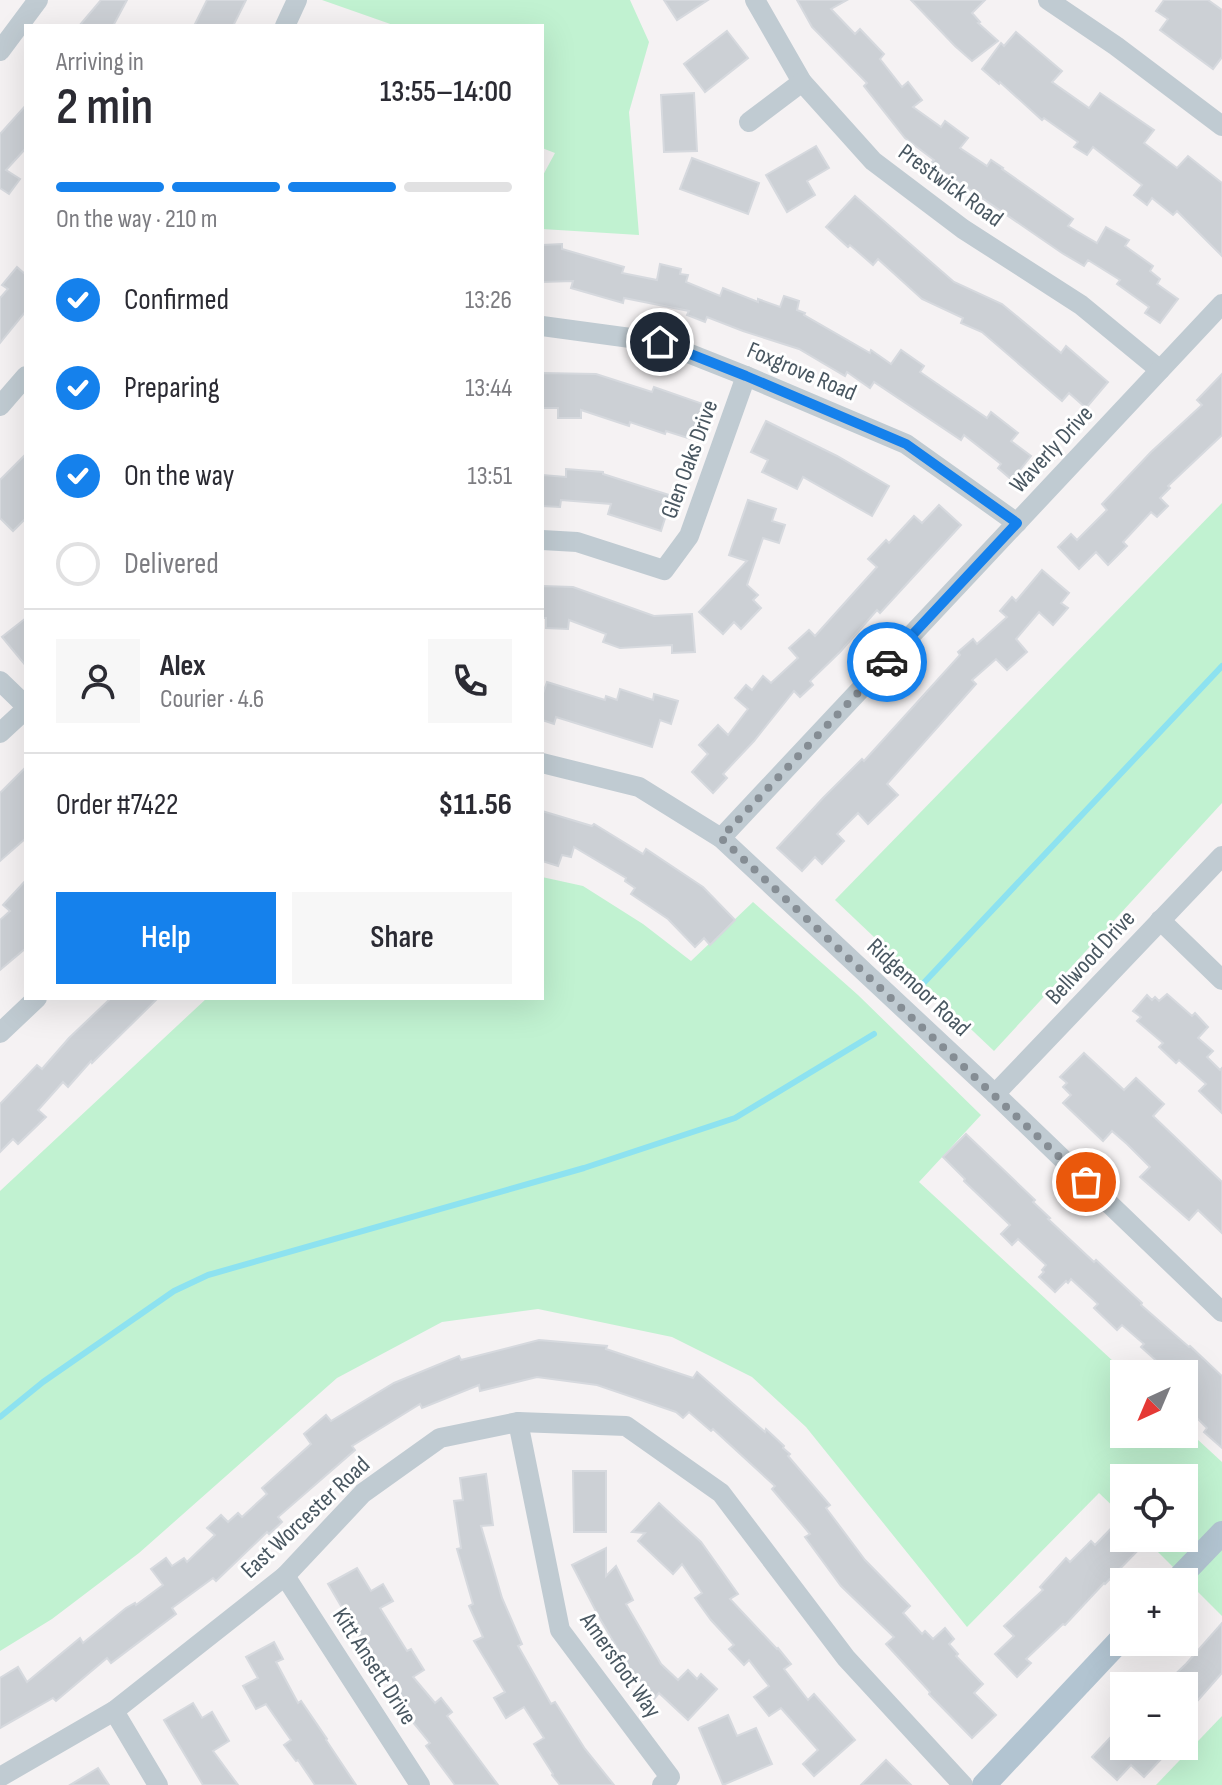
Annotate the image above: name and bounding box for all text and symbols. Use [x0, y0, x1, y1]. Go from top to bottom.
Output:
text: Arriving in [56, 47, 144, 78]
text: 13:55–14:00 [380, 74, 512, 110]
text: 2 min [56, 76, 153, 139]
street label: Prestwick Road [893, 138, 1009, 233]
text: On the way · 210 m [56, 204, 217, 235]
icon: check [56, 278, 100, 322]
text: Confirmed [124, 282, 229, 318]
text: 13:26 [465, 285, 512, 316]
pin [626, 308, 694, 376]
icon: home [638, 320, 682, 364]
street label: Foxgrove Road [743, 335, 861, 407]
icon: check [56, 366, 100, 410]
text: Preparing [124, 370, 220, 406]
text: 13:44 [465, 373, 512, 404]
street label: Glen Oaks Drive [655, 396, 724, 523]
street label: Waverly Drive [1004, 400, 1099, 499]
icon: check [56, 454, 100, 498]
text: On the way [124, 458, 234, 494]
text: 13:51 [468, 461, 512, 492]
text: Delivered [124, 546, 219, 582]
courier [847, 622, 927, 702]
button: person [56, 639, 140, 723]
button: phone [428, 639, 512, 723]
icon: car [865, 640, 909, 684]
text: Alex [160, 648, 206, 684]
text: Courier · 4.6 [160, 684, 264, 715]
text: Order #7422 [56, 787, 178, 823]
text: $11.56 [438, 787, 512, 823]
button: Help [56, 892, 276, 984]
button: Share [292, 892, 512, 984]
street label: Bellwood Drive [1039, 904, 1141, 1010]
street label: Ridgemoor Road [861, 932, 976, 1043]
pin [1052, 1148, 1120, 1216]
icon: bag [1064, 1160, 1108, 1204]
north arrow [1110, 1360, 1198, 1448]
map controls [1110, 1360, 1198, 1760]
street label: East Worcester Road [235, 1450, 376, 1584]
button: locate [1110, 1464, 1198, 1552]
button: + [1110, 1568, 1198, 1656]
street label: Kitt Ansett Drive [326, 1602, 423, 1730]
street label: Amersfoot Way [573, 1606, 667, 1723]
button: − [1110, 1672, 1198, 1760]

